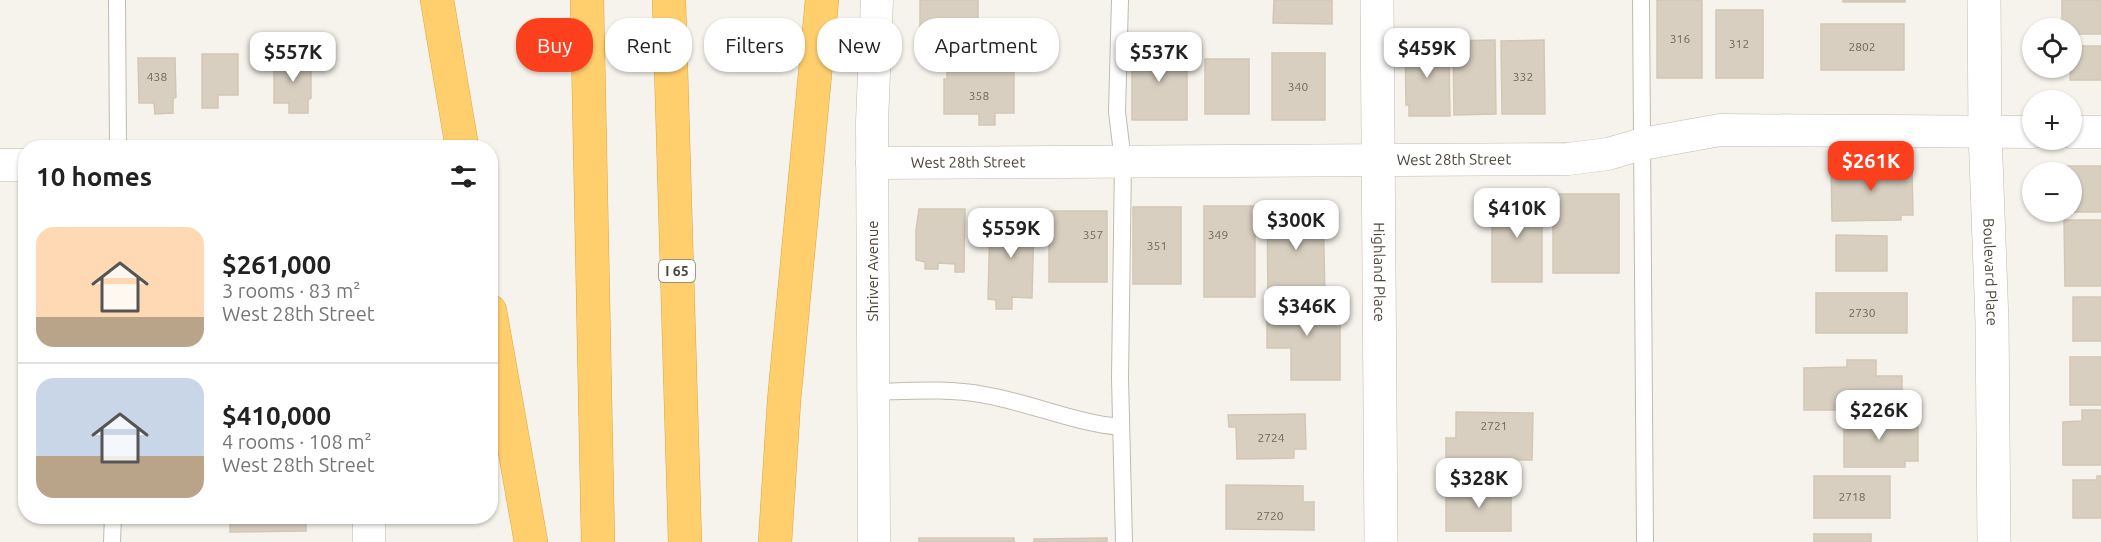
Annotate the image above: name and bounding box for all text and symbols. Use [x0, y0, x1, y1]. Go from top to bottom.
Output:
chip: Buy [516, 18, 593, 72]
chip: Rent [605, 18, 692, 72]
chip: Filters [704, 18, 805, 72]
chip: New [817, 18, 902, 72]
chip: Apartment [914, 18, 1059, 72]
map controls [2022, 18, 2082, 222]
button: locate [2022, 18, 2082, 78]
pin: $459K [1385, 28, 1469, 79]
pin: $557K [251, 32, 335, 83]
pin: $537K [1117, 32, 1201, 83]
house number: 316 [1670, 32, 1690, 45]
text: $459K [1398, 36, 1456, 59]
house number: 312 [1729, 37, 1749, 50]
text: $557K [264, 40, 322, 63]
text: $537K [1130, 40, 1188, 63]
house number: 2802 [1848, 40, 1876, 53]
house number: 438 [147, 70, 167, 83]
house number: 332 [1513, 70, 1533, 83]
house number: 340 [1288, 80, 1308, 93]
house number: 358 [969, 89, 989, 102]
button: + [2022, 90, 2082, 150]
pin: $261K [1829, 141, 1913, 192]
text: $261K [1842, 149, 1900, 172]
street label: West 28th Street [1397, 150, 1511, 168]
street label: West 28th Street [911, 153, 1025, 171]
icon: filters [447, 160, 480, 193]
text: 10 homes [36, 162, 152, 191]
button: − [2022, 162, 2082, 222]
pin: $410K [1475, 188, 1559, 239]
text: $410K [1488, 196, 1546, 219]
pin: $300K [1254, 200, 1338, 251]
pin: $559K [969, 208, 1053, 259]
text: $300K [1267, 208, 1325, 231]
text: $559K [982, 216, 1040, 239]
street label: Boulevard Place [1980, 218, 2001, 326]
street label: Shriver Avenue [864, 221, 881, 321]
street label: Highland Place [1371, 222, 1388, 322]
house number: 357 [1083, 228, 1103, 241]
house number: 349 [1208, 228, 1228, 241]
house number: 351 [1147, 239, 1167, 252]
text: $261,000 [222, 250, 331, 279]
icon: home [84, 251, 156, 323]
road number: I 65 [659, 260, 695, 282]
text: 3 rooms · 83 m² [222, 279, 360, 302]
pin: $346K [1265, 286, 1349, 337]
text: $346K [1278, 294, 1336, 317]
text: West 28th Street [222, 302, 375, 325]
house number: 2730 [1848, 306, 1876, 319]
pin: $226K [1837, 390, 1921, 441]
text: $226K [1850, 398, 1908, 421]
text: $410,000 [222, 401, 331, 430]
icon: home [84, 402, 156, 474]
house number: 2721 [1480, 419, 1508, 432]
text: 4 rooms · 108 m² [222, 430, 372, 453]
house number: 2724 [1257, 431, 1285, 444]
text: West 28th Street [222, 453, 375, 476]
pin: $328K [1437, 458, 1521, 509]
text: $328K [1450, 466, 1508, 489]
house number: 2718 [1838, 490, 1866, 503]
house number: 2720 [1256, 509, 1284, 522]

